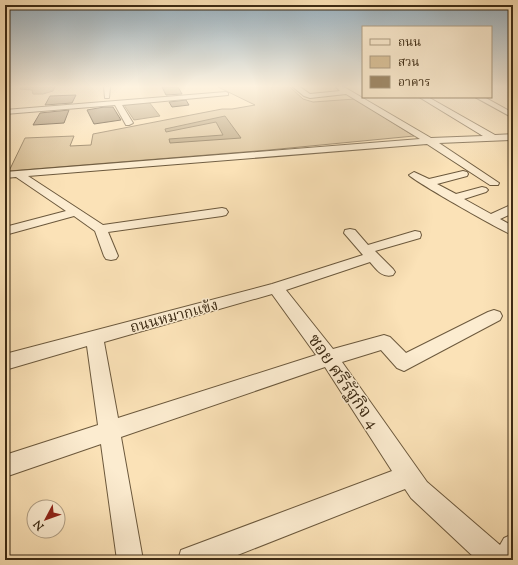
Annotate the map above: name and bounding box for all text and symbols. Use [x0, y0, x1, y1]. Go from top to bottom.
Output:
legend [362, 26, 492, 98]
text: ถนน [398, 34, 421, 52]
text: สวน [398, 54, 420, 72]
text: อาคาร [398, 74, 430, 92]
street label: ถนนหมากแข้ง [128, 296, 221, 339]
street label: ซอย ศรีรัฐกิจ 4 [300, 330, 385, 435]
north arrow [26, 499, 66, 539]
text: N [30, 516, 49, 534]

